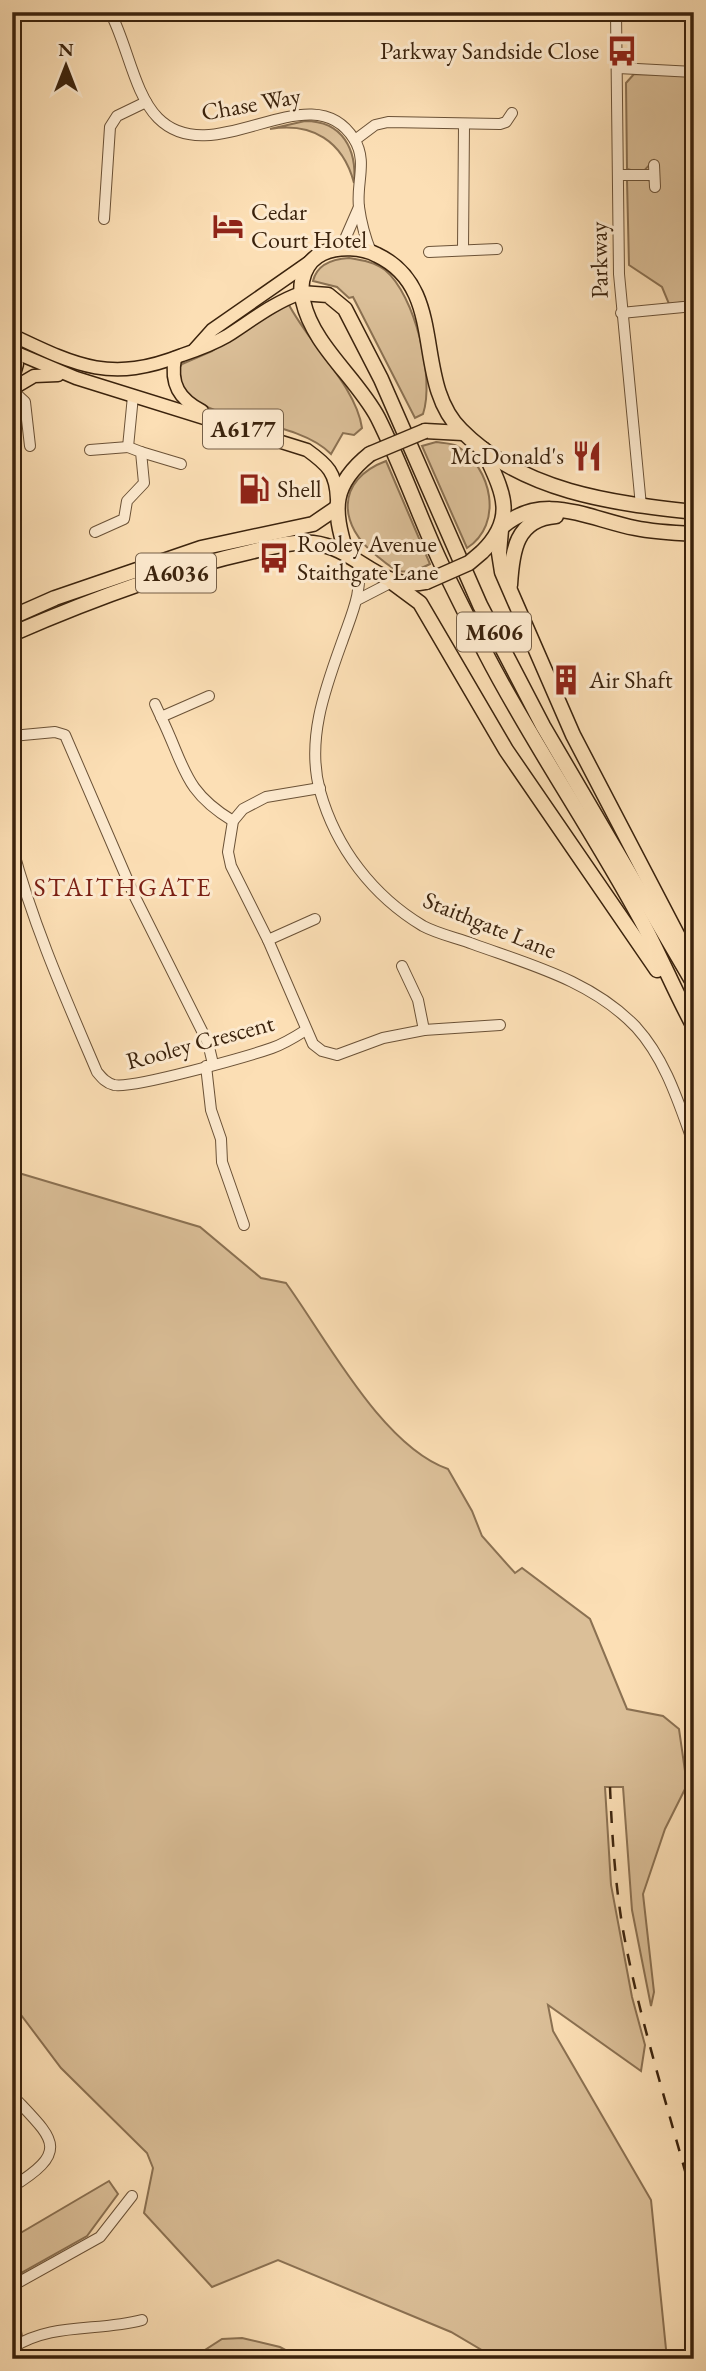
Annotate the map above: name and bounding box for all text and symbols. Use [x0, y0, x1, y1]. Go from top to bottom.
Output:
north arrow [32, 32, 102, 102]
bus stop icon: Parkway Sandside Close [605, 34, 639, 68]
place label: Parkway Sandside Close [380, 35, 599, 66]
text: N [58, 37, 74, 62]
street label: Chase Way [199, 79, 303, 127]
place label: Cedar Court Hotel [251, 196, 367, 255]
hotel icon: Cedar Court Hotel [211, 209, 245, 243]
street label: Parkway [582, 221, 615, 299]
road number: A6177 [203, 410, 283, 448]
restaurant icon: McDonald's [570, 439, 604, 473]
place label: McDonald's [450, 440, 564, 471]
fuel station icon: Shell [237, 472, 271, 506]
place label: Shell [277, 473, 322, 504]
place label: Rooley Avenue Staithgate Lane [297, 528, 438, 587]
bus stop icon: Rooley Avenue Staithgate Lane [257, 541, 291, 575]
road number: A6036 [136, 554, 216, 593]
road number: M606 [457, 612, 531, 652]
building icon: Air Shaft [549, 663, 583, 697]
place label: Air Shaft [588, 664, 673, 695]
district label: STAITHGATE [33, 870, 213, 904]
street label: Staithgate Lane [419, 884, 562, 965]
street label: Rooley Crescent [122, 1007, 278, 1076]

